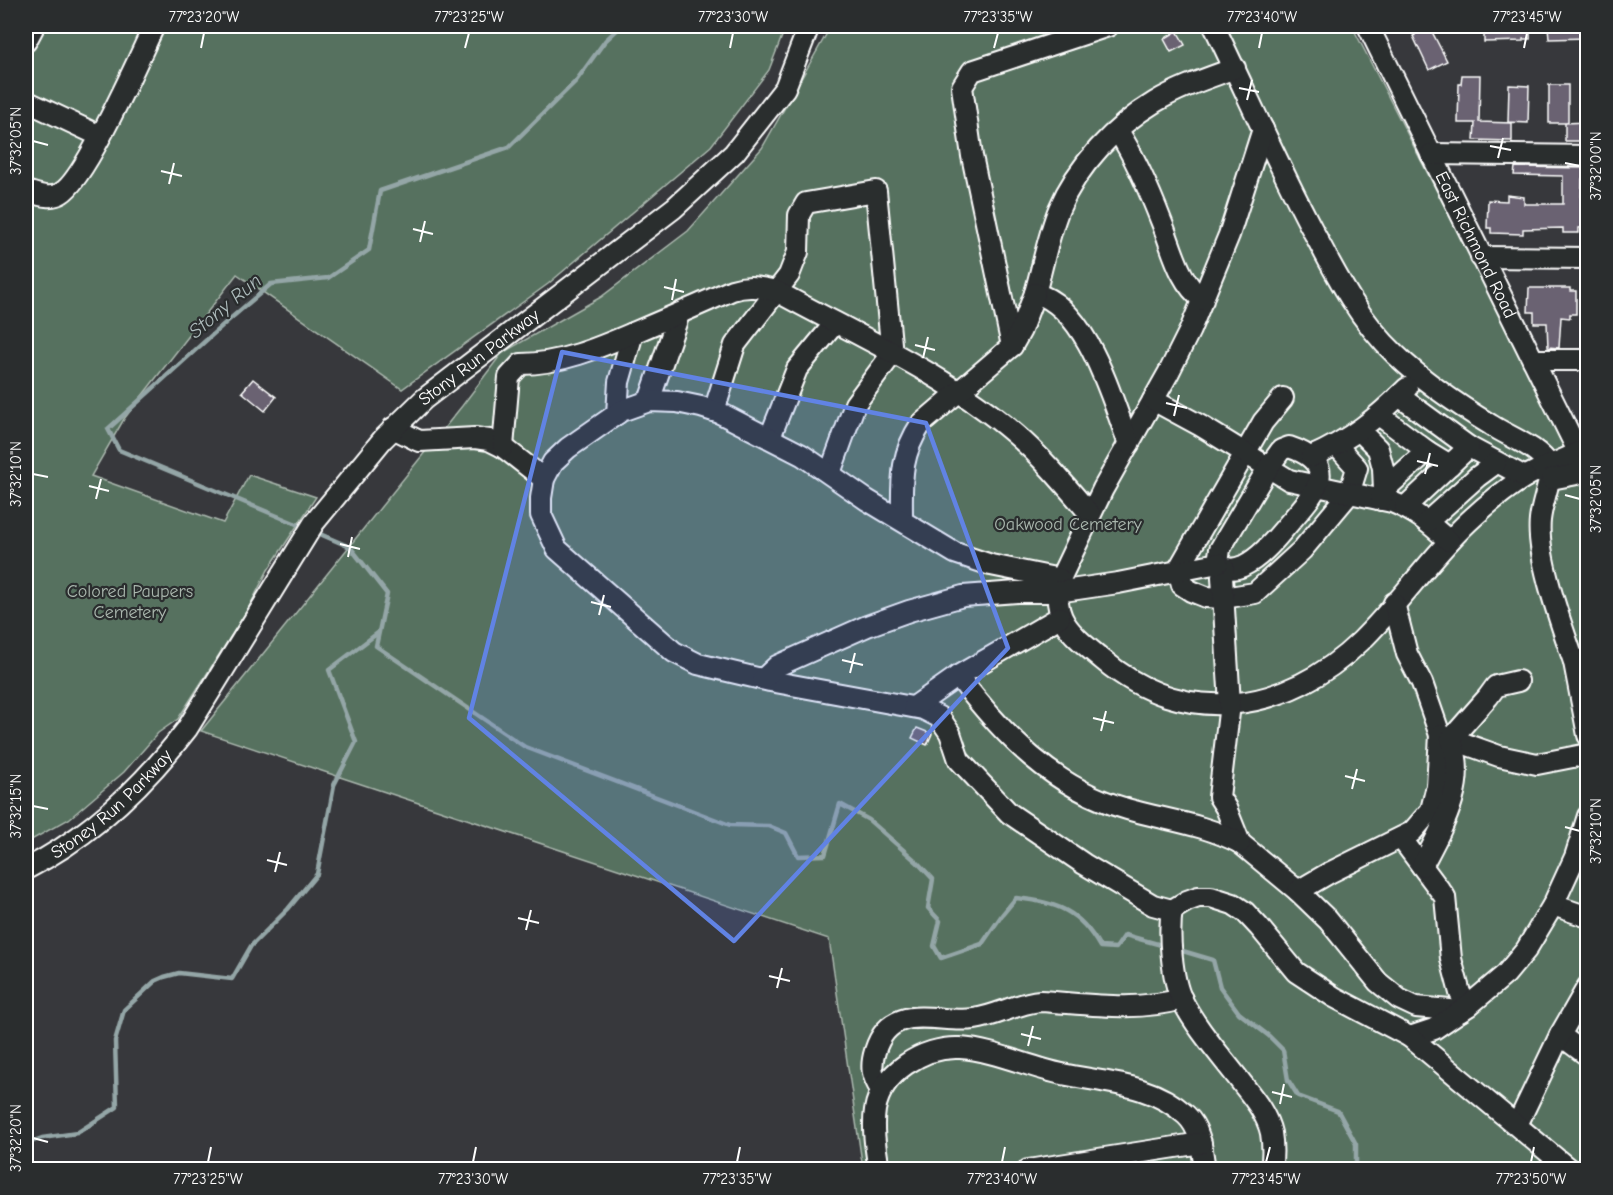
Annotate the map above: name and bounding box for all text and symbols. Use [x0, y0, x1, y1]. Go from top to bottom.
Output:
text: 77°23'20"W [169, 8, 239, 26]
text: 77°23'25"W [434, 8, 504, 26]
text: 77°23'30"W [698, 8, 768, 26]
text: 77°23'35"W [963, 8, 1033, 26]
text: 77°23'40"W [1227, 8, 1297, 26]
text: 77°23'45"W [1493, 8, 1561, 26]
text: 37°32'05"N [7, 107, 25, 175]
text: 37°32'00"N [1587, 131, 1605, 201]
street label: East Richmond Road [1431, 168, 1521, 322]
water label: Stony Run [184, 269, 266, 343]
street label: Stony Run Parkway [414, 304, 544, 410]
text: 37°32'10"N [7, 441, 25, 507]
text: 37°32'05"N [1587, 465, 1605, 533]
park label: Oakwood Cemetery [994, 514, 1143, 535]
park label: Colored Paupers Cemetery [67, 581, 193, 623]
street label: Stoney Run Parkway [47, 744, 177, 863]
text: 37°32'15"N [7, 774, 25, 838]
text: 37°32'10"N [1587, 798, 1605, 864]
text: 37°32'20"N [7, 1104, 25, 1172]
text: 77°23'25"W [173, 1170, 243, 1188]
text: 77°23'30"W [438, 1170, 508, 1188]
text: 77°23'35"W [702, 1170, 772, 1188]
text: 77°23'40"W [967, 1170, 1037, 1188]
text: 77°23'45"W [1232, 1170, 1300, 1188]
text: 77°23'50"W [1496, 1170, 1566, 1188]

